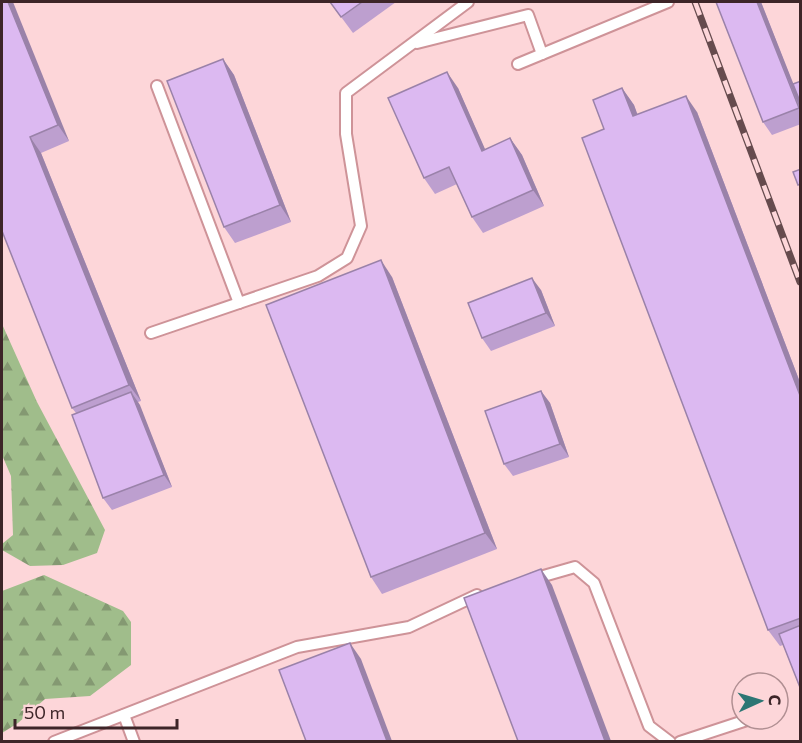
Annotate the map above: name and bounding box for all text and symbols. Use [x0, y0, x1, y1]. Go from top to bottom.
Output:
north arrow [730, 671, 790, 731]
scale bar [15, 692, 177, 730]
text: С [766, 694, 785, 706]
text: 50 m [24, 701, 65, 723]

